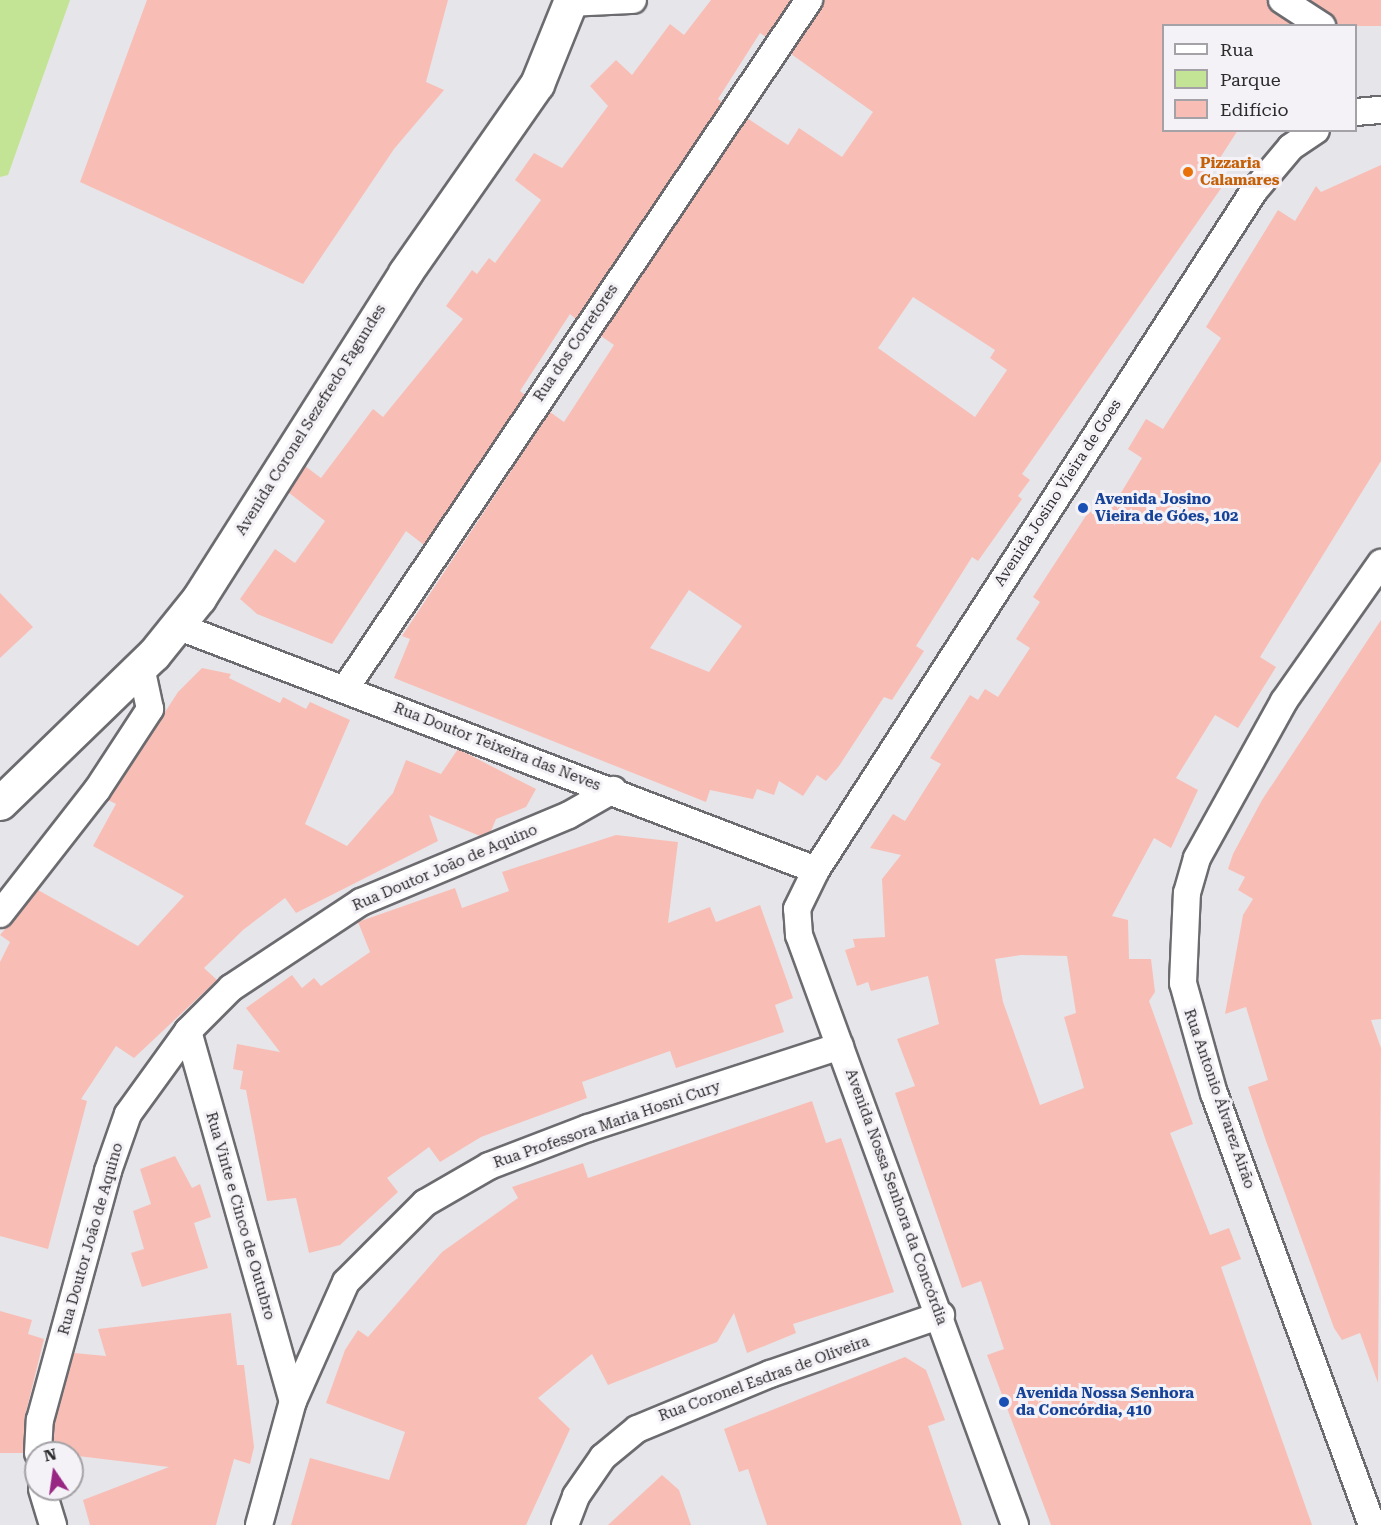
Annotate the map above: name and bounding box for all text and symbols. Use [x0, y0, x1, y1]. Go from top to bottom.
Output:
legend [1162, 24, 1357, 132]
text: Rua [1220, 39, 1253, 60]
text: Parque [1220, 69, 1281, 90]
text: Edifício [1220, 99, 1288, 120]
place label: Pizzaria Calamares [1200, 154, 1280, 189]
marker: Pizzaria Calamares [1181, 165, 1195, 179]
street label: Rua dos Corretores [530, 281, 622, 405]
street label: Avenida Coronel Sezefredo Fagundes [232, 301, 390, 539]
street label: Avenida Josino Vieira de Goes [991, 396, 1125, 590]
place label: Avenida Josino Vieira de Góes, 102 [1095, 490, 1238, 525]
marker: Avenida Josino Vieira de Góes, 102 [1076, 501, 1090, 515]
street label: Rua Doutor Teixeira das Neves [391, 699, 603, 795]
street label: Rua Doutor João de Aquino [350, 821, 540, 915]
street label: Rua Antonio Álvarez Airão [1180, 1007, 1258, 1191]
street label: Avenida Nossa Senhora da Concórdia [841, 1066, 951, 1328]
street label: Rua Professora Maria Hosni Cury [491, 1078, 723, 1172]
street label: Rua Vinte e Cinco de Outubro [202, 1110, 278, 1322]
street label: Rua Doutor João de Aquino [55, 1141, 127, 1337]
street label: Rua Coronel Esdras de Oliveira [656, 1332, 872, 1426]
place label: Avenida Nossa Senhora da Concórdia, 410 [1016, 1384, 1194, 1419]
marker: Avenida Nossa Senhora da Concórdia, 410 [997, 1395, 1011, 1409]
north arrow [24, 1441, 84, 1501]
text: N [42, 1444, 58, 1466]

